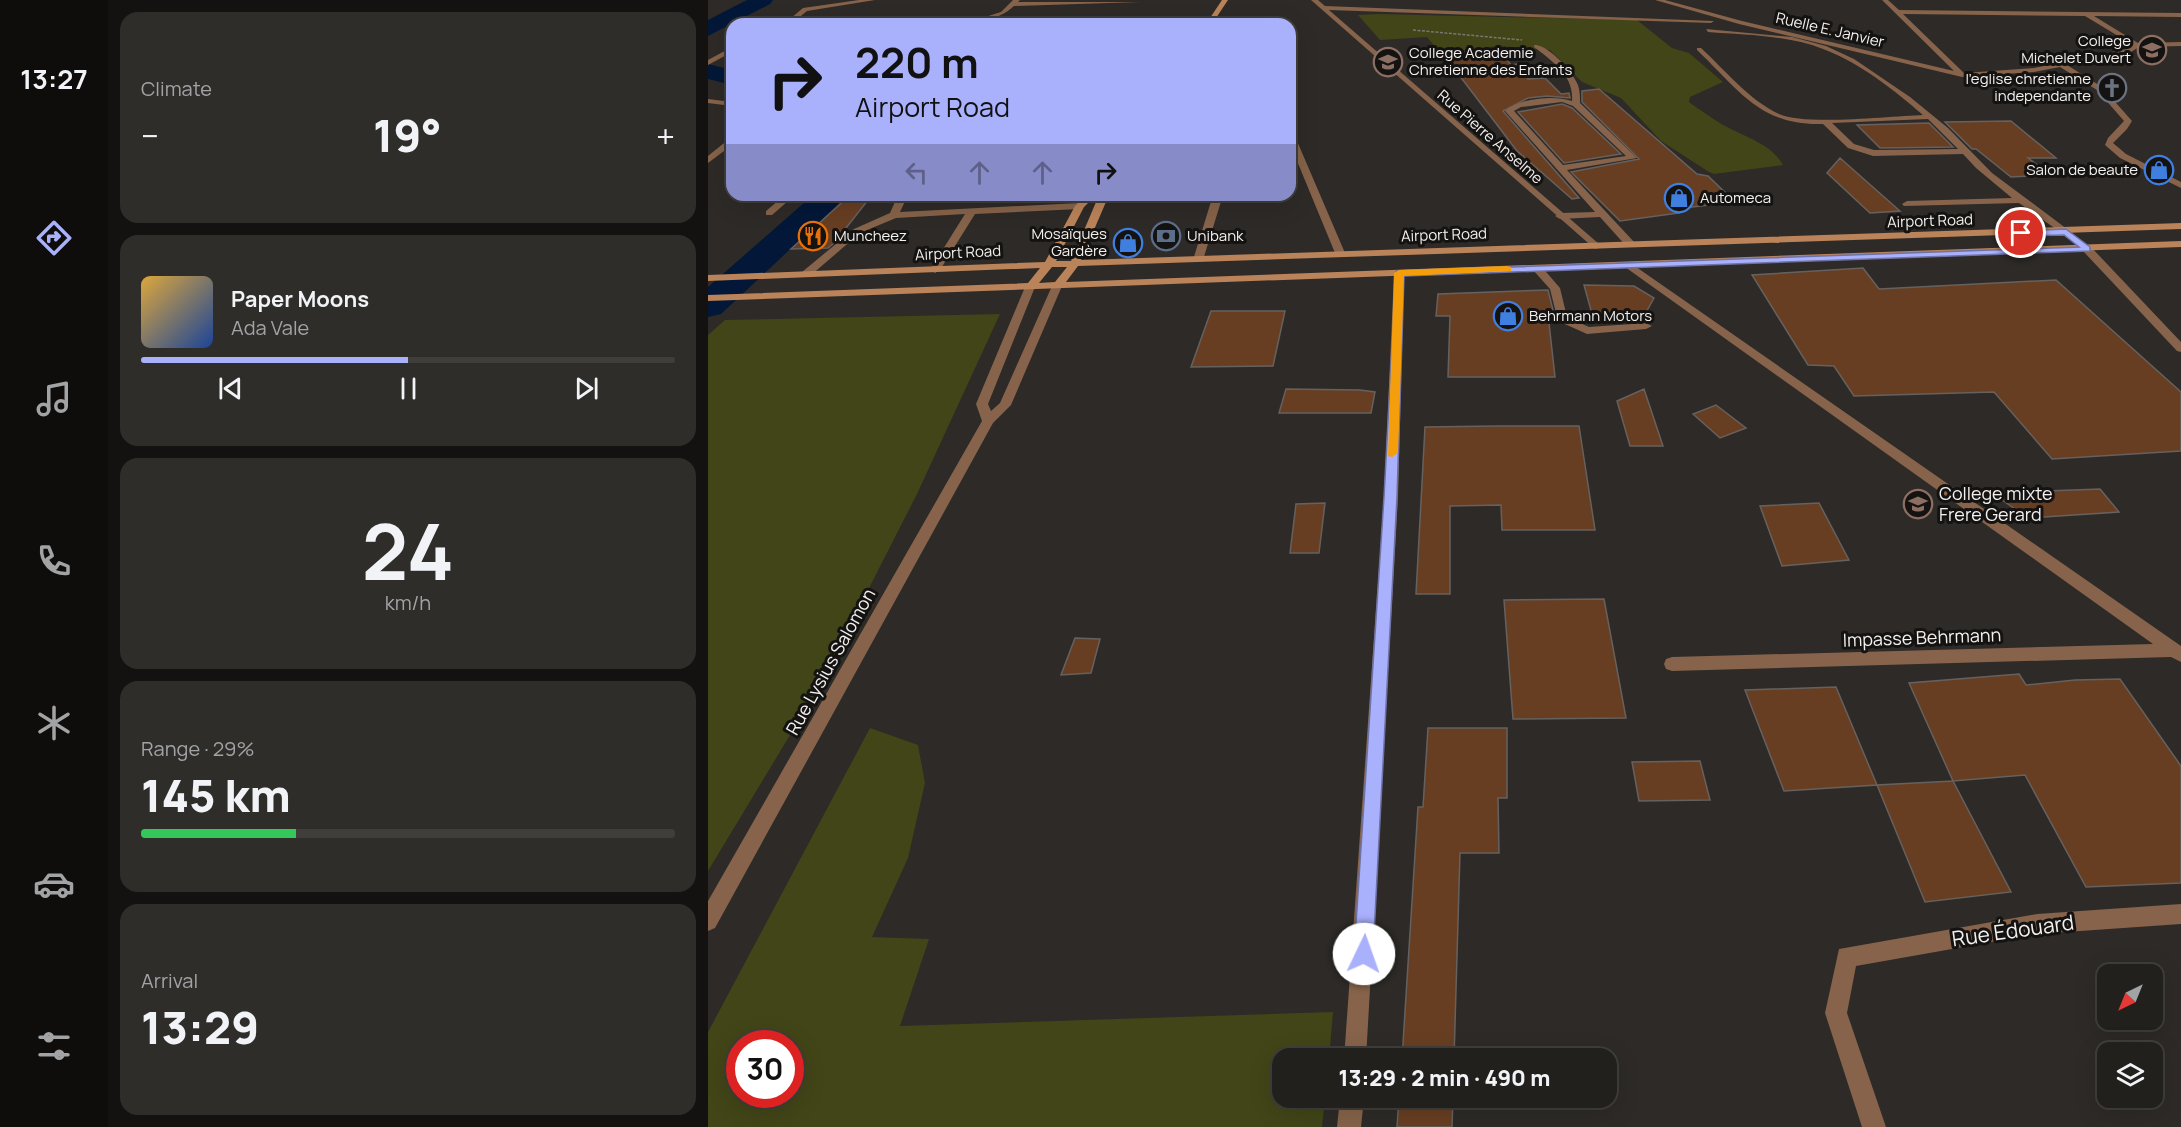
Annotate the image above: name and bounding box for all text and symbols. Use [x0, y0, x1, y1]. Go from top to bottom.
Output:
street label: Ruelle E. Janvier [1774, 7, 1887, 52]
place label: College Michelet Duvert [2021, 30, 2131, 68]
text: 220 m [855, 33, 979, 91]
school or university icon: College Michelet Duvert [2136, 34, 2168, 66]
icon: right [756, 42, 834, 120]
place label: College Academie Chretienne des Enfants [1409, 42, 1573, 80]
school or university icon: College Academie Chretienne des Enfants [1372, 46, 1404, 78]
text: 13:27 [20, 60, 88, 97]
place label: l'eglise chretienne independante [1966, 68, 2091, 106]
church icon: l'eglise chretienne independante [2096, 72, 2128, 104]
text: Climate [141, 75, 212, 102]
street label: Rue Pierre Anselme [1433, 85, 1548, 189]
text: Airport Road [855, 88, 1010, 125]
text: 19° [373, 104, 442, 166]
text: − [141, 113, 159, 158]
text: + [656, 113, 675, 158]
shop icon: Salon de beaute [2143, 154, 2175, 186]
icon: left [900, 156, 933, 189]
icon: ahead [963, 156, 996, 189]
icon: ahead [1026, 156, 1059, 189]
icon: right [1089, 156, 1122, 189]
place label: Salon de beaute [2026, 159, 2138, 180]
shop icon: Automeca [1663, 182, 1695, 214]
place label: Automeca [1700, 187, 1771, 208]
pin [1995, 207, 2046, 258]
street label: Airport Road [1887, 209, 1973, 232]
icon: arrive [2004, 216, 2037, 249]
icon: directions [33, 217, 75, 259]
restaurant icon: Muncheez [797, 220, 829, 252]
bank icon: Unibank [1150, 220, 1182, 252]
place label: Mosaïques Gardère [1031, 223, 1107, 261]
street label: Airport Road [1401, 223, 1487, 246]
place label: Muncheez [834, 225, 907, 246]
place label: Unibank [1187, 225, 1244, 246]
shop icon: Mosaïques Gardère [1112, 227, 1144, 259]
street label: Airport Road [914, 240, 1002, 265]
text: Paper Moons [231, 284, 369, 314]
shop icon: Behrmann Motors [1492, 300, 1524, 332]
place label: Behrmann Motors [1529, 305, 1652, 326]
text: Ada Vale [231, 314, 309, 341]
icon: previous [214, 372, 247, 405]
icon: pause [392, 372, 425, 405]
icon: next [570, 372, 603, 405]
icon: music [33, 378, 75, 420]
place label: College mixte Frere Gerard [1939, 481, 2053, 526]
school or university icon: College mixte Frere Gerard [1902, 488, 1934, 520]
text: 24 [362, 497, 454, 603]
icon: phone [33, 540, 75, 582]
street label: Rue Lysius Salomon [780, 584, 880, 739]
text: km/h [385, 589, 431, 616]
street label: Impasse Behrmann [1842, 622, 2002, 652]
icon: climate [33, 702, 75, 744]
text: Range · 29% [141, 735, 255, 762]
text: 145 km [141, 764, 291, 826]
icon: car [33, 863, 75, 905]
street label: Rue Édouard [1950, 908, 2076, 952]
position arrow [1332, 922, 1396, 986]
north arrow [2097, 964, 2163, 1030]
map controls [2097, 964, 2163, 1108]
text: Arrival [141, 967, 198, 994]
text: 13:29 [141, 996, 259, 1058]
icon: filters [33, 1025, 75, 1067]
speed limit sign: 30 [726, 1030, 804, 1108]
button: layers [2097, 1042, 2163, 1108]
text: 13:29 · 2 min · 490 m [1338, 1063, 1551, 1093]

